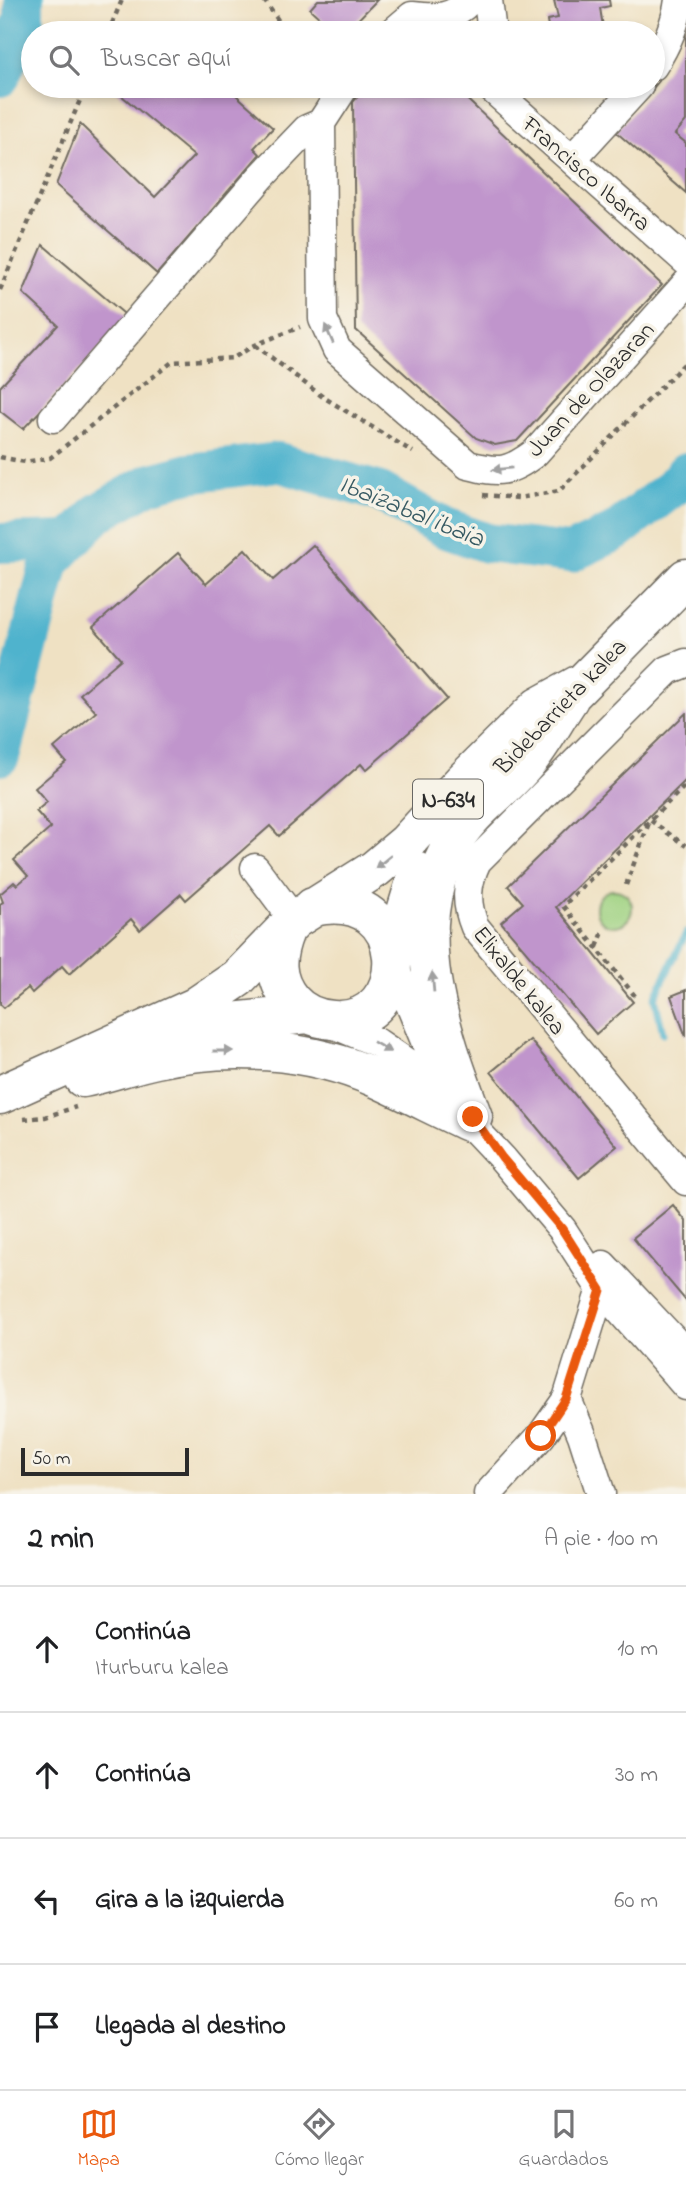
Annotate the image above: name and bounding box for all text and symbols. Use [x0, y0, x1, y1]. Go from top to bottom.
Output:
search box [21, 21, 665, 98]
icon: search [45, 41, 83, 79]
text: Buscar aquí [101, 41, 231, 79]
street label: Francisco Ibarra [512, 108, 658, 241]
street label: Juan de Olazaran [520, 315, 664, 466]
one-way arrow [323, 324, 335, 344]
one-way arrow [491, 464, 513, 475]
water label: Ibaizabal ibaia [333, 466, 490, 559]
street label: Bidebarrieta kalea [487, 631, 636, 785]
road number: N-634 [413, 779, 483, 818]
one-way arrow [375, 854, 393, 869]
street label: Elixalde kalea [463, 919, 573, 1044]
one-way arrow [427, 971, 438, 993]
one-way arrow [373, 1041, 392, 1053]
one-way arrow [213, 1045, 235, 1057]
route end [457, 1101, 488, 1132]
route start [525, 1420, 556, 1451]
scale bar [21, 1445, 189, 1477]
text: 50 m [32, 1446, 71, 1473]
text: 2 min [28, 1518, 94, 1562]
text: A pie · 100 m [544, 1523, 658, 1556]
text: Continúa [95, 1614, 191, 1652]
icon: ahead [28, 1630, 66, 1668]
text: 10 m [617, 1633, 658, 1666]
text: Iturburu kalea [95, 1652, 229, 1685]
icon: ahead [28, 1756, 66, 1794]
text: Continúa [95, 1756, 191, 1794]
text: 30 m [615, 1759, 658, 1792]
icon: left [28, 1882, 66, 1920]
text: Gira a la izquierda [95, 1882, 284, 1920]
text: 60 m [614, 1885, 658, 1918]
icon: arrive [28, 2008, 66, 2046]
text: Llegada al destino [95, 2008, 286, 2046]
tab: Mapa [77, 2105, 120, 2174]
tab: Cómo llegar [275, 2105, 364, 2174]
tab: Guardados [519, 2105, 609, 2174]

